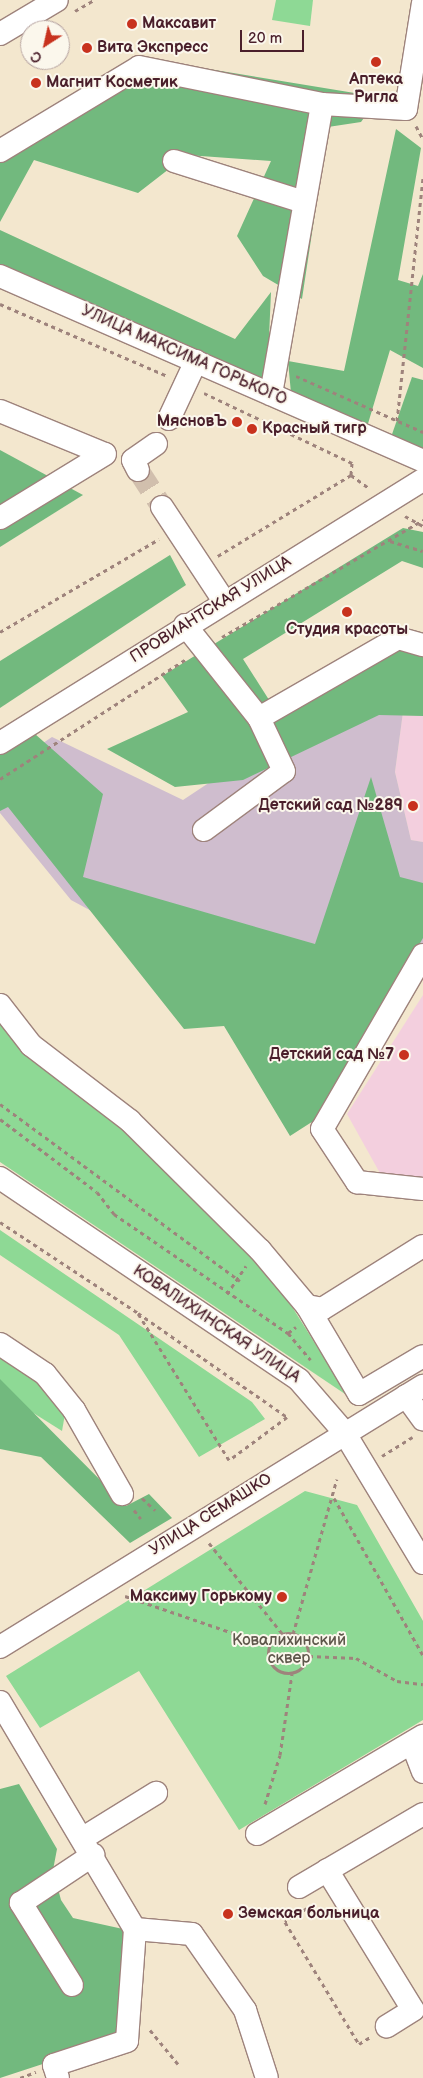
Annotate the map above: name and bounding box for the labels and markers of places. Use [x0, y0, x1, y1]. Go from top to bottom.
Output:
place label: Максавит [142, 14, 216, 34]
marker: Максавит [126, 18, 138, 30]
place label: Вита Экспресс [97, 38, 208, 58]
marker: Вита Экспресс [81, 42, 93, 54]
marker: Аптека Ригла [370, 56, 382, 68]
place label: Аптека Ригла [349, 70, 403, 108]
place label: Магнит Косметик [46, 73, 178, 93]
marker: Магнит Косметик [30, 77, 42, 89]
place label: МясновЪ [157, 412, 227, 432]
marker: МясновЪ [231, 416, 243, 428]
place label: Красный тигр [262, 419, 367, 439]
marker: Красный тигр [246, 423, 258, 435]
marker: Студия красоты [341, 606, 353, 618]
place label: Студия красоты [286, 620, 408, 640]
place label: Детский сад №289 [259, 796, 403, 816]
marker: Детский сад №289 [407, 800, 419, 812]
place label: Детский сад №7 [269, 1045, 394, 1065]
marker: Детский сад №7 [398, 1049, 410, 1061]
place label: Максиму Горькому [130, 1587, 272, 1607]
marker: Максиму Горькому [276, 1591, 288, 1603]
place label: Земская больница [238, 1904, 379, 1924]
marker: Земская больница [222, 1908, 234, 1920]

